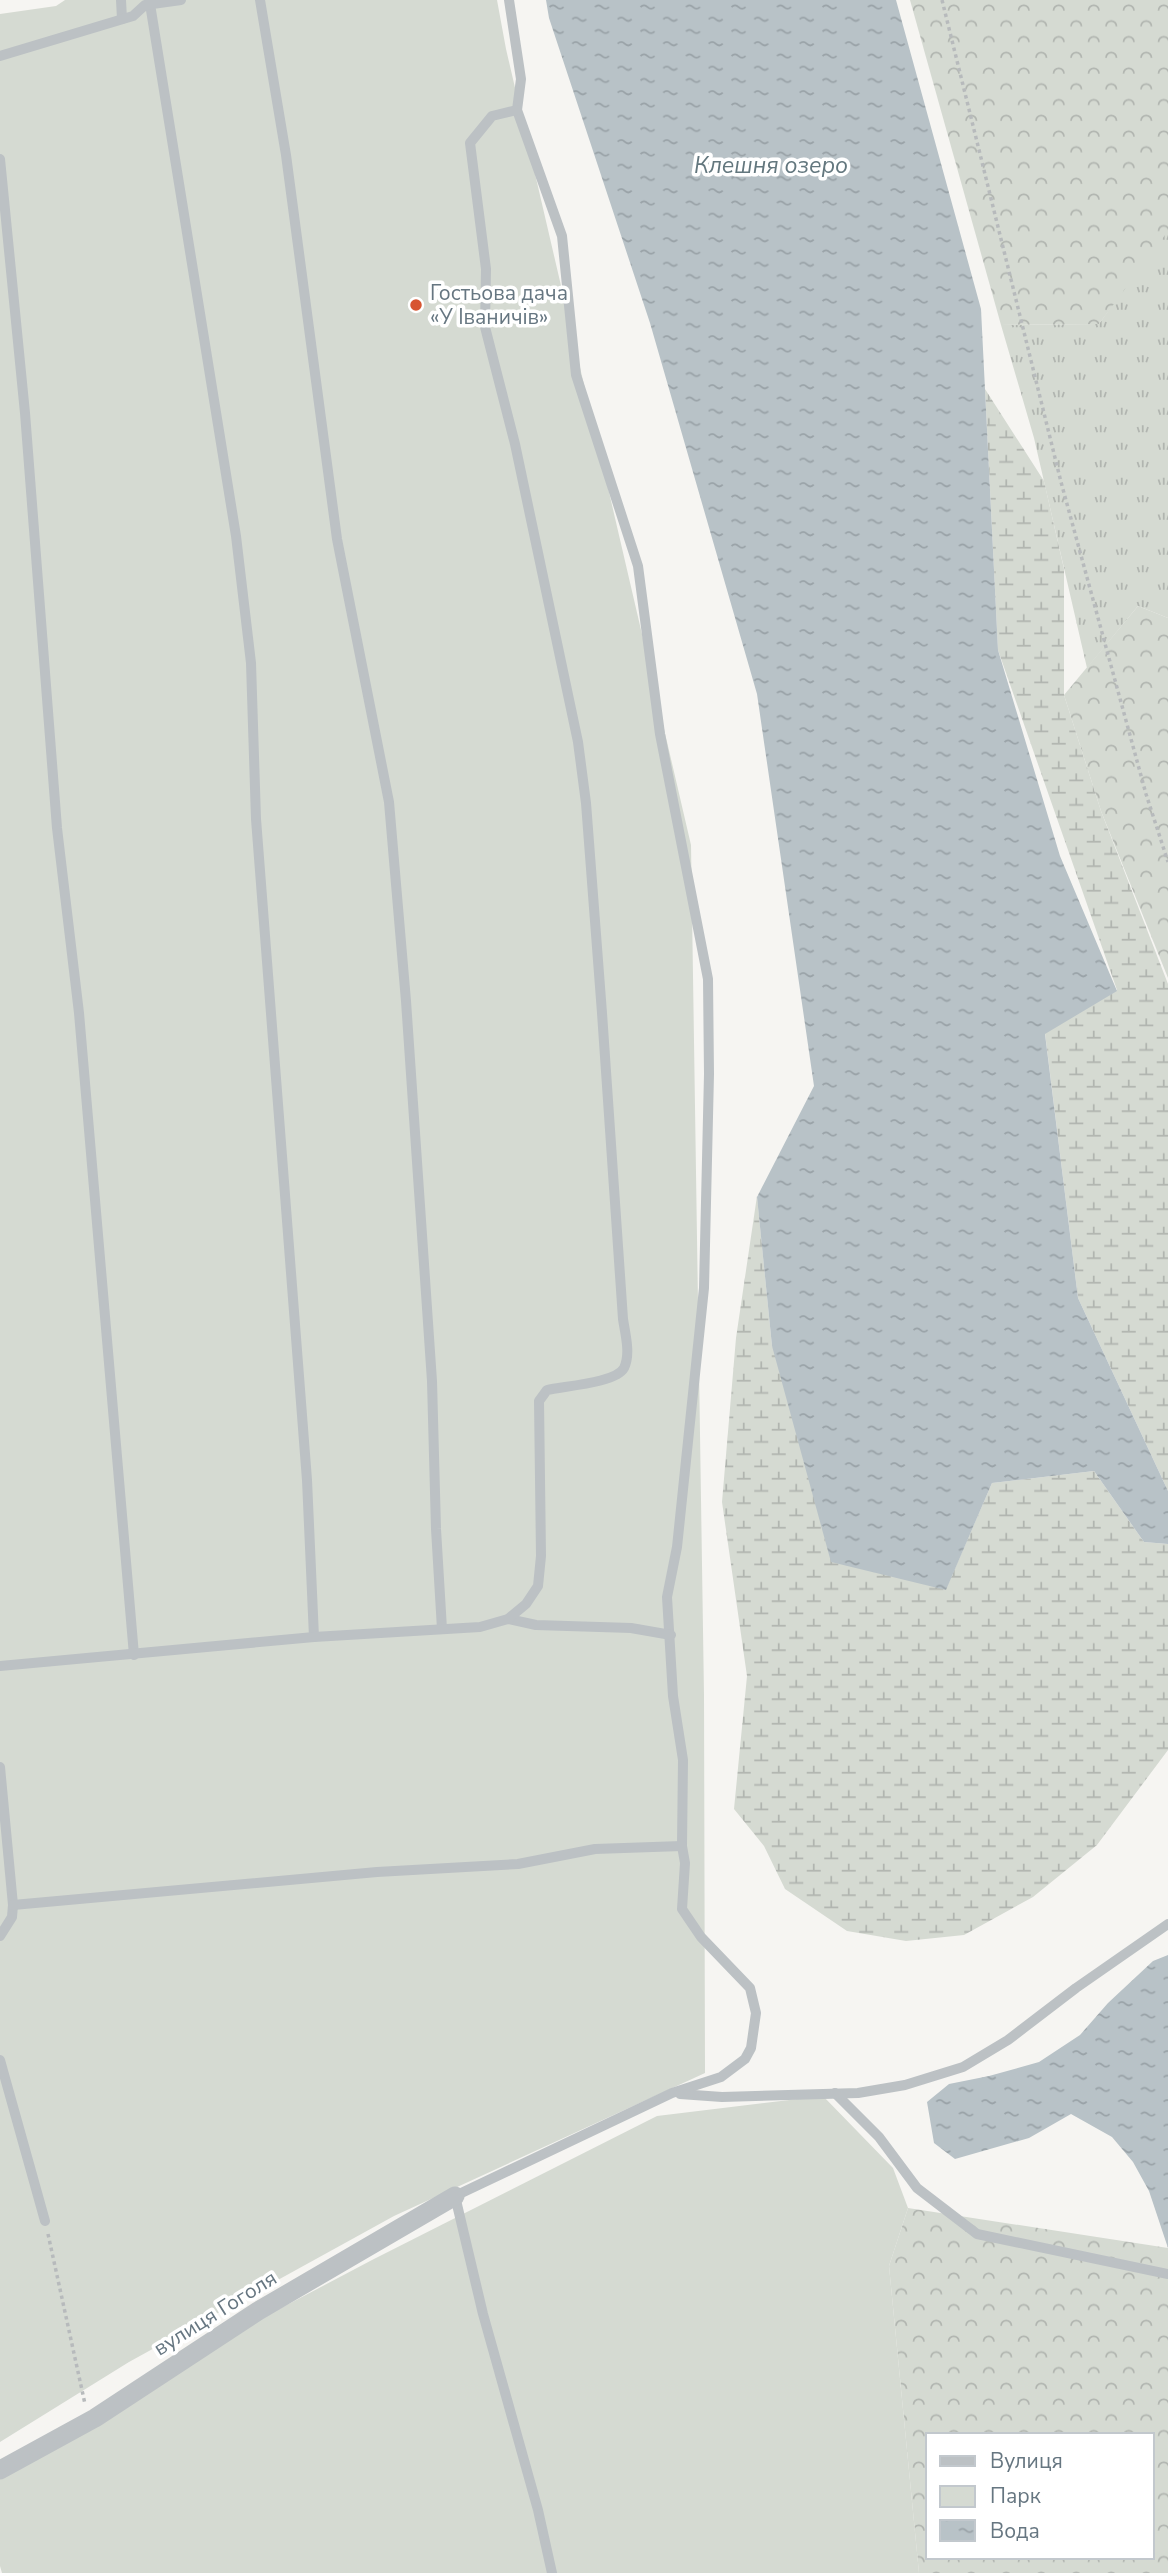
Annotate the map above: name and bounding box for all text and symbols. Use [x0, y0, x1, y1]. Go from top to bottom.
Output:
water label: Клешня озеро [694, 150, 848, 181]
place label: Гостьова дача «У Іваничів» [430, 279, 568, 331]
marker: Гостьова дача «У Іваничів» [408, 297, 424, 313]
street label: вулиця Гоголя [148, 2264, 282, 2362]
legend [926, 2433, 1154, 2559]
text: Вулиця [990, 2447, 1063, 2475]
text: Парк [990, 2482, 1042, 2510]
text: Вода [990, 2517, 1040, 2545]

